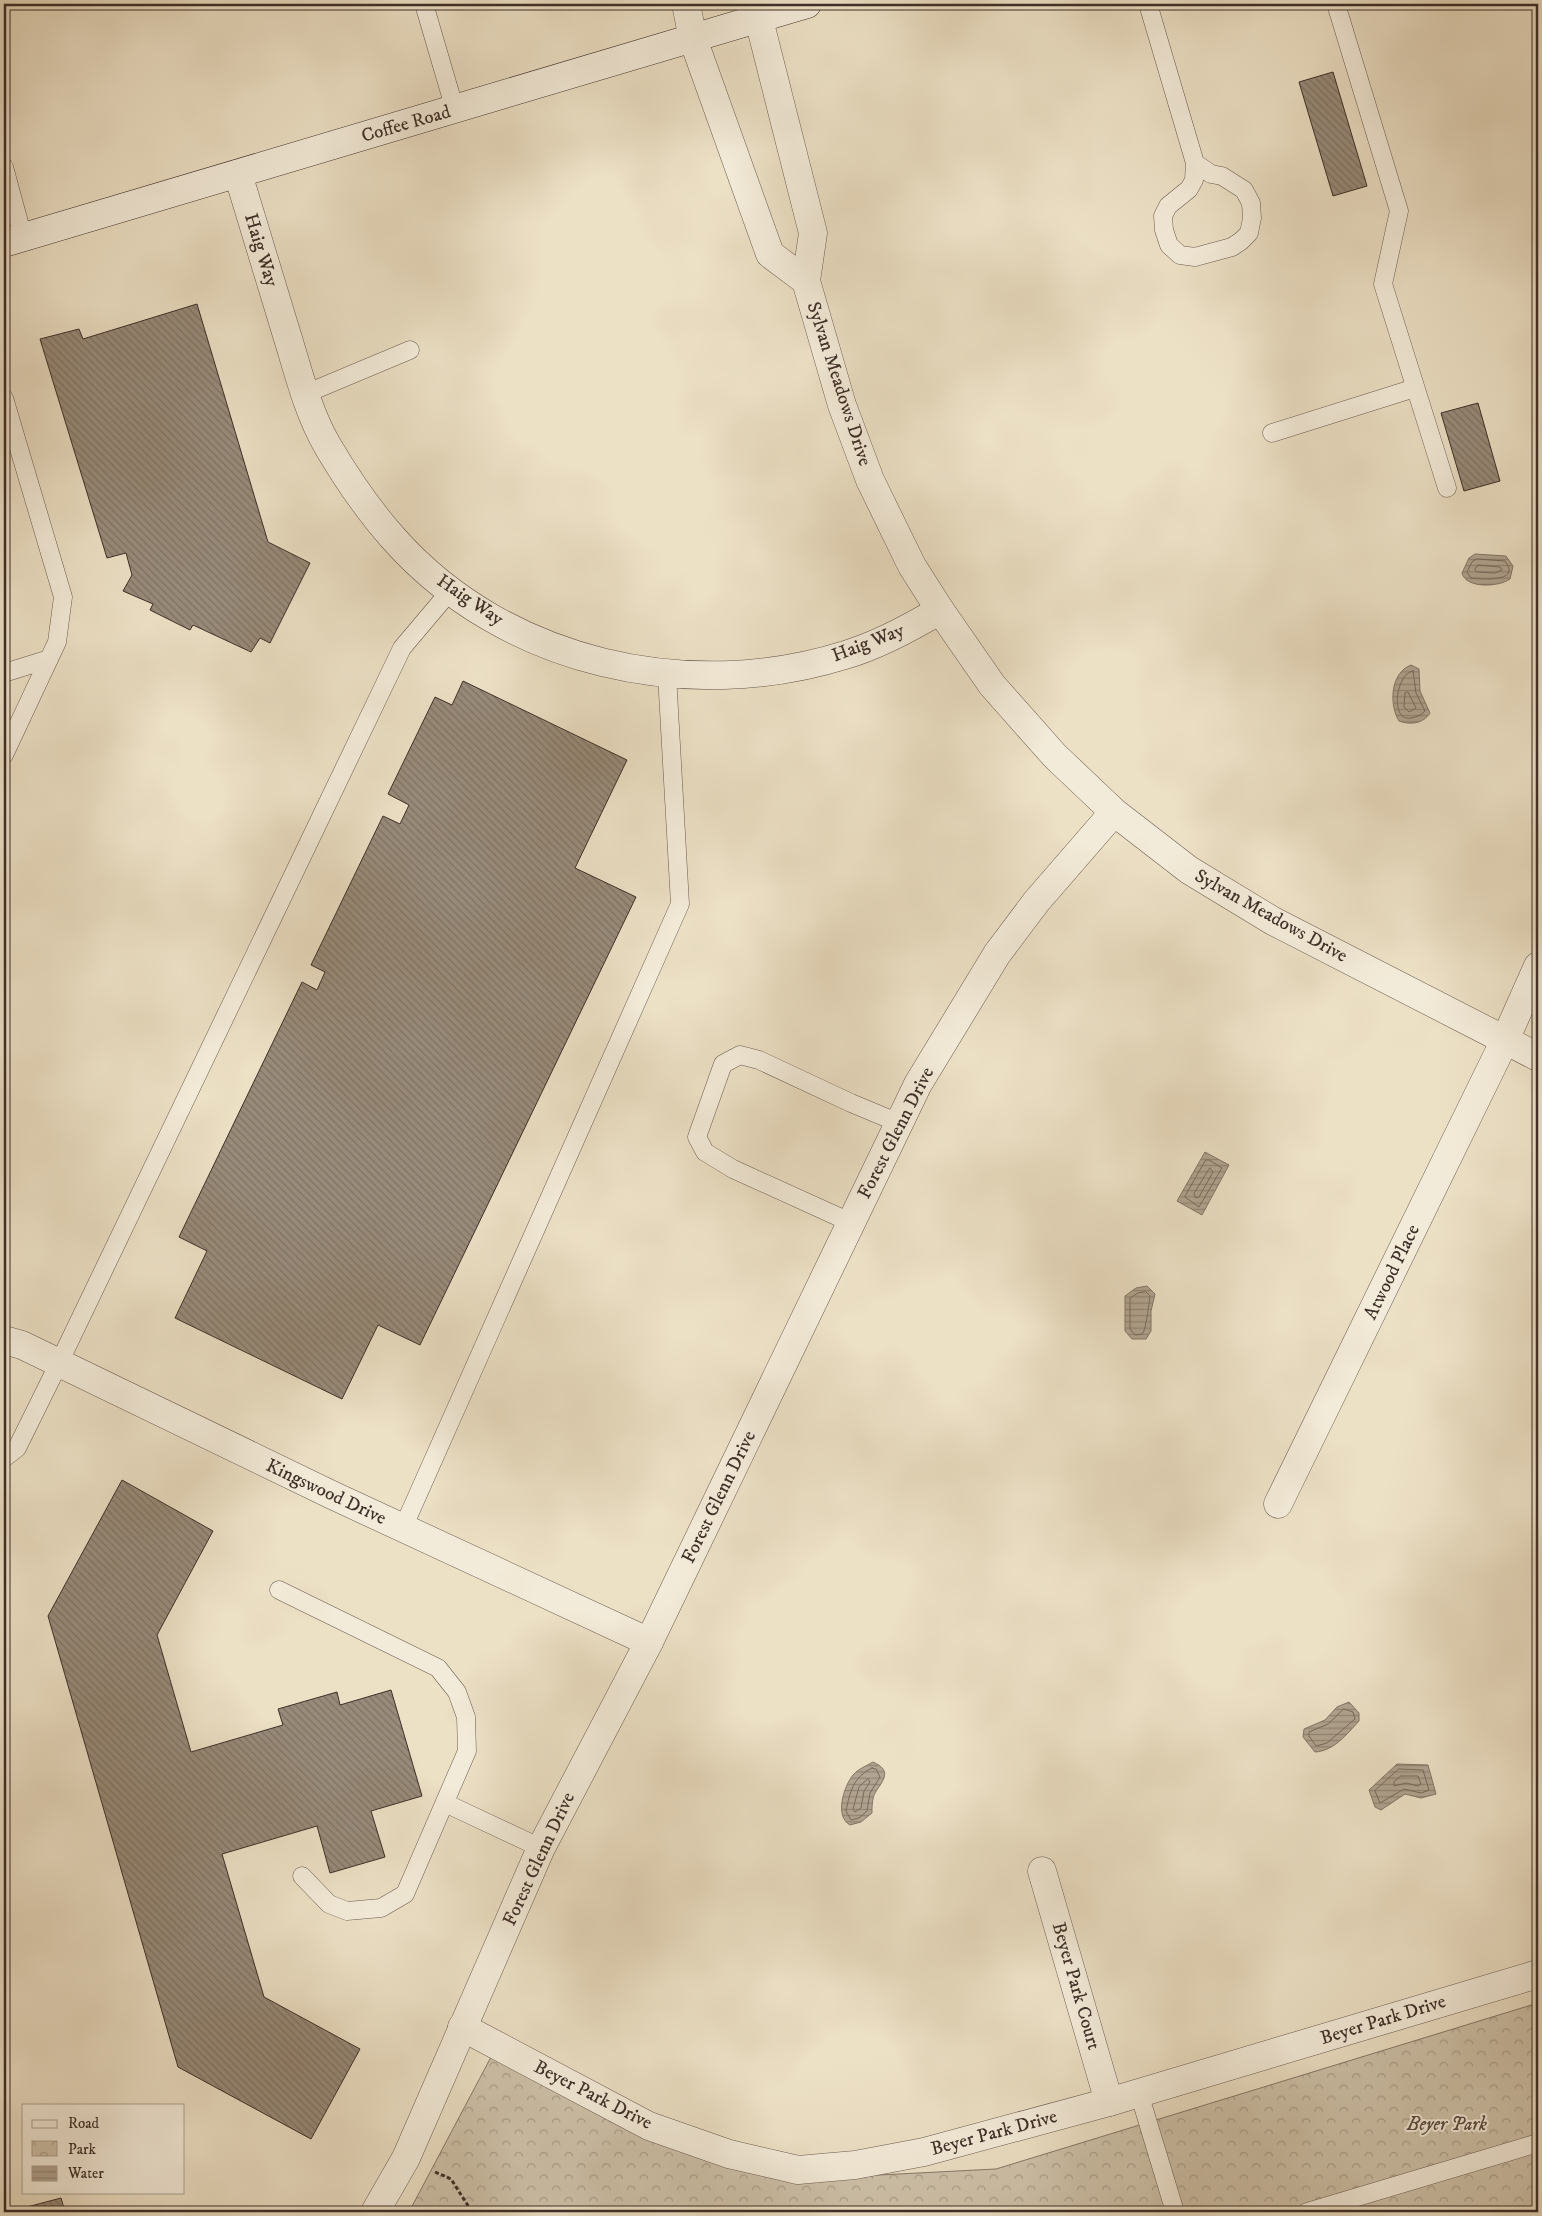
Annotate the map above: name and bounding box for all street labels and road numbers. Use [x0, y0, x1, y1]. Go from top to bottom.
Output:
street label: Coffee Road [359, 100, 454, 148]
street label: Haig Way [239, 211, 283, 290]
street label: Sylvan Meadows Drive [802, 299, 876, 469]
street label: Haig Way [432, 569, 509, 631]
street label: Haig Way [829, 618, 908, 667]
street label: Sylvan Meadows Drive [1191, 864, 1351, 968]
street label: Forest Glenn Drive [853, 1063, 939, 1203]
street label: Atwood Place [1359, 1221, 1425, 1323]
street label: Forest Glenn Drive [677, 1427, 761, 1567]
street label: Kingswood Drive [262, 1454, 390, 1530]
street label: Forest Glenn Drive [498, 1788, 580, 1929]
street label: Beyer Park Court [1047, 1920, 1105, 2052]
street label: Beyer Park Drive [1318, 1990, 1449, 2050]
street label: Beyer Park Drive [530, 2055, 656, 2135]
street label: Beyer Park Drive [928, 2105, 1060, 2161]

